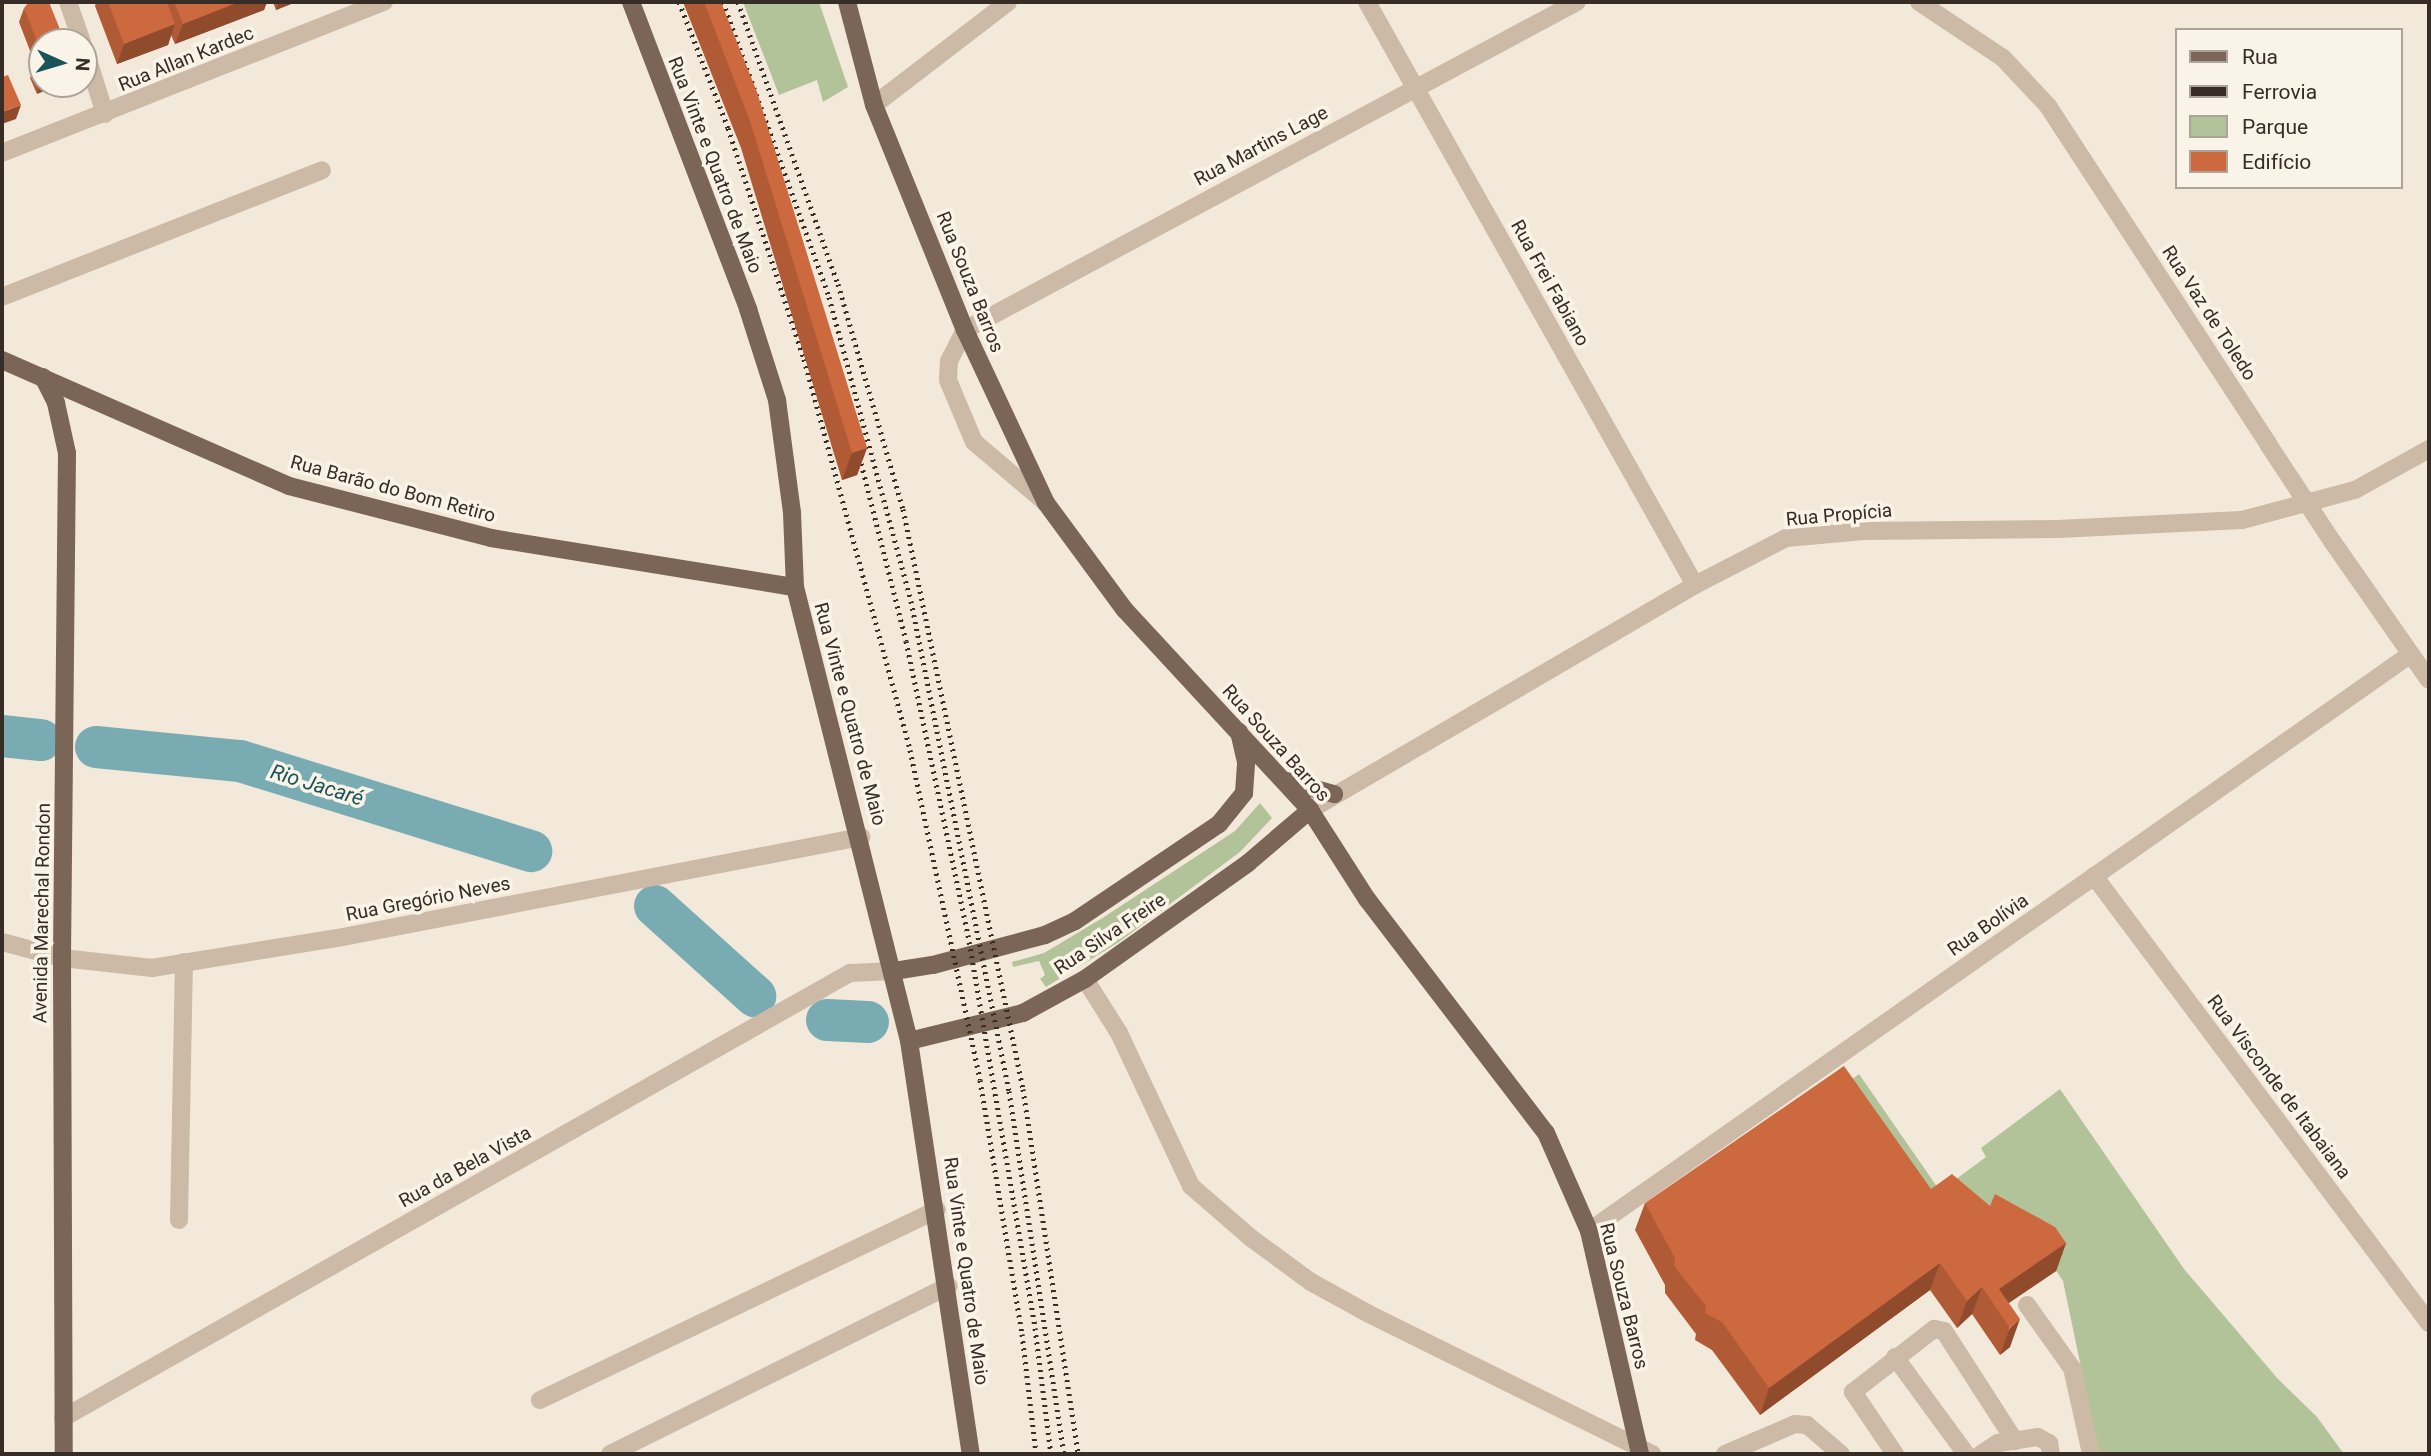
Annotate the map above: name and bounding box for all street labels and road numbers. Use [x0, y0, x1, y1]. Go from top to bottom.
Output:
street label: Rua Allan Kardec [115, 22, 257, 96]
street label: Rua Vinte e Quatro de Maio [663, 54, 767, 276]
street label: Rua Martins Lage [1190, 101, 1332, 191]
street label: Rua Souza Barros [931, 208, 1009, 356]
street label: Rua Frei Fabiano [1506, 216, 1594, 350]
street label: Rua Vaz de Toledo [2157, 241, 2261, 385]
street label: Rua Barão do Bom Retiro [288, 451, 498, 527]
street label: Rua Propícia [1785, 499, 1893, 531]
street label: Rua Vinte e Quatro de Maio [809, 600, 891, 828]
street label: Rua Souza Barros [1217, 680, 1335, 806]
street label: Avenida Marechal Rondon [29, 803, 55, 1023]
street label: Rua Gregório Neves [344, 872, 512, 926]
street label: Rua Silva Freire [1050, 888, 1170, 980]
street label: Rua Bolívia [1943, 889, 2033, 961]
street label: Rua Visconde de Itabaiana [2202, 990, 2356, 1184]
street label: Rua da Bela Vista [395, 1121, 535, 1213]
street label: Rua Vinte e Quatro de Maio [939, 1156, 993, 1386]
street label: Rua Souza Barros [1595, 1221, 1653, 1371]

